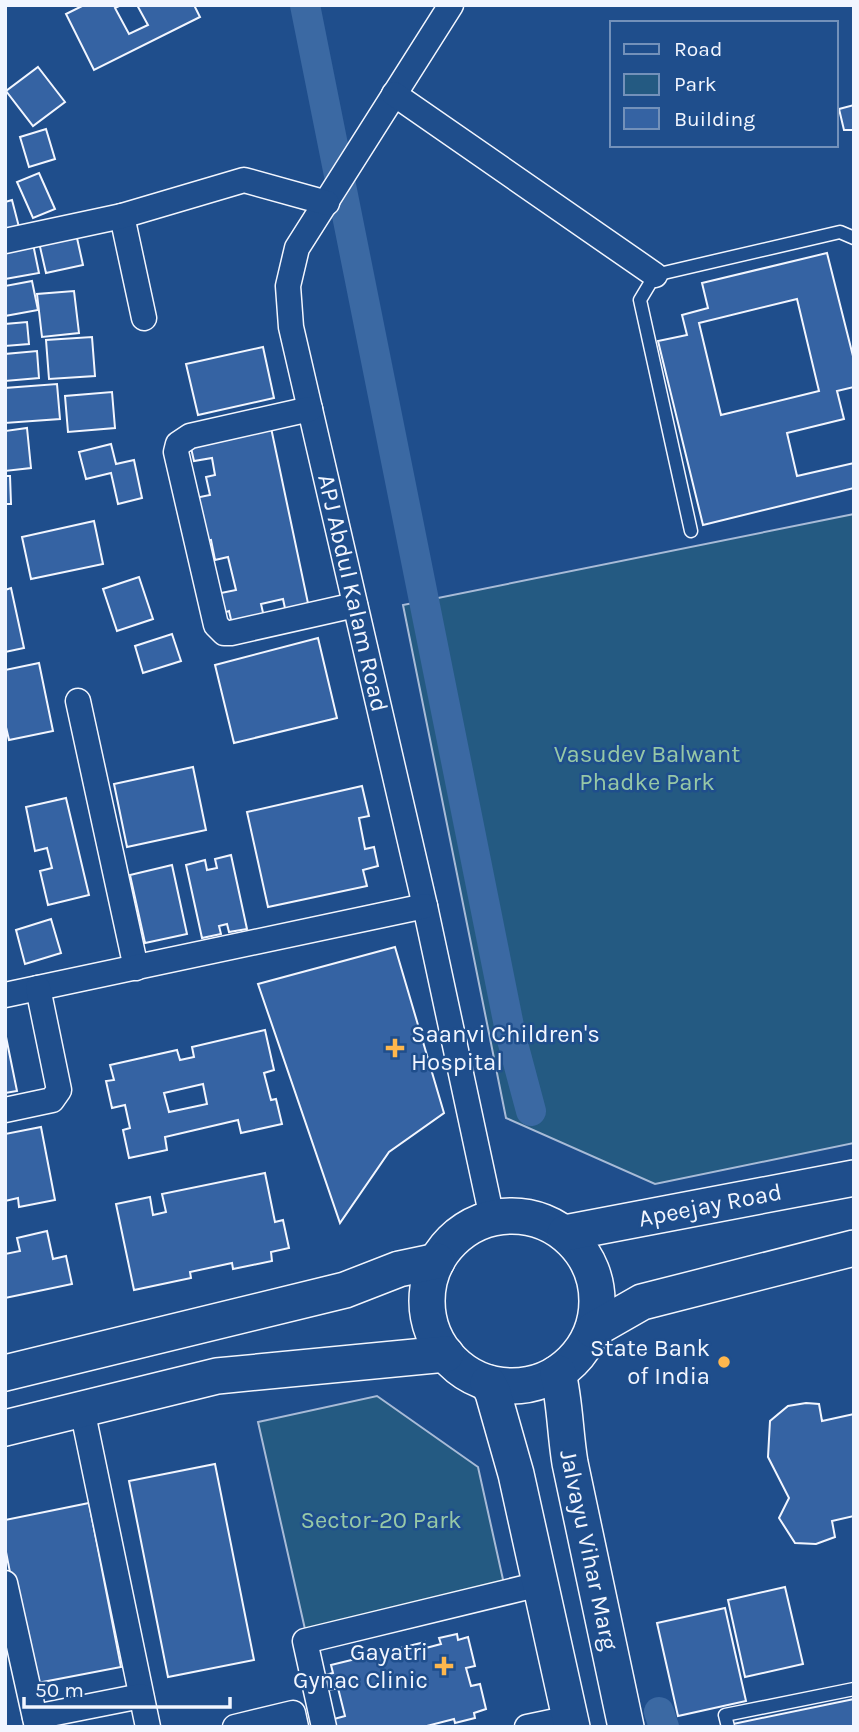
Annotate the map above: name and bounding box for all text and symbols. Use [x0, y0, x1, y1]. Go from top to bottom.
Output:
legend [610, 21, 838, 147]
text: Road [674, 37, 722, 61]
text: Park [674, 72, 717, 96]
text: Building [674, 107, 755, 131]
street label: APJ Abdul Kalam Road [312, 472, 394, 714]
park label: Vasudev Balwant Phadke Park [554, 740, 740, 796]
place label: Saanvi Children's Hospital [411, 1020, 600, 1076]
marker: Saanvi Children's Hospital [385, 1038, 405, 1058]
street label: Apeejay Road [636, 1177, 784, 1233]
place label: State Bank of India [590, 1334, 710, 1390]
marker: State Bank of India [716, 1354, 732, 1370]
street label: Jalvayu Vihar Marg [554, 1447, 624, 1653]
park label: Sector-20 Park [301, 1506, 461, 1534]
place label: Gayatri Gynac Clinic [293, 1638, 428, 1694]
marker: Gayatri Gynac Clinic [434, 1656, 454, 1676]
scale bar [24, 1666, 231, 1710]
text: 50 m [35, 1678, 84, 1702]

